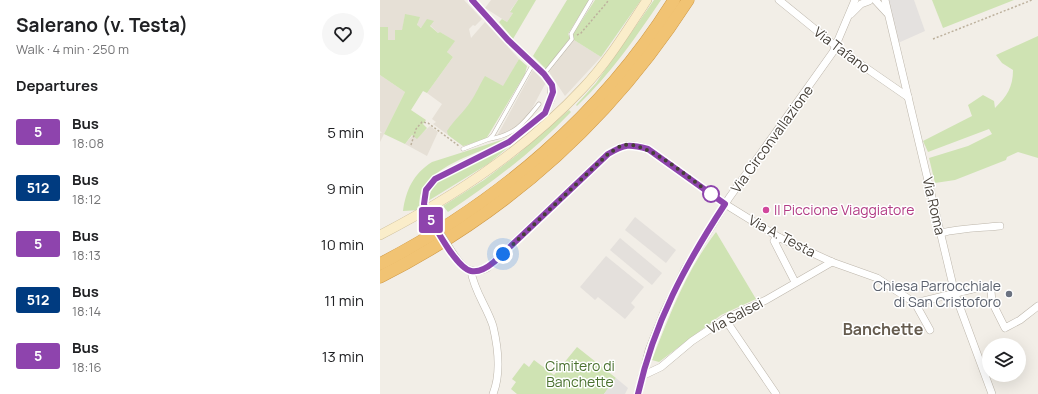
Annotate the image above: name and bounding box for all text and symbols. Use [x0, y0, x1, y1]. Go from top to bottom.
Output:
text: Salerano (v. Testa) [16, 12, 188, 38]
button: heart [322, 13, 364, 55]
street label: Via Tafano [810, 22, 874, 77]
text: Walk · 4 min · 250 m [16, 40, 129, 58]
text: Departures [16, 75, 98, 96]
street label: Via Circonvallazione [726, 81, 817, 196]
text: Bus [72, 113, 99, 134]
text: 5 [34, 122, 42, 141]
text: 5 min [327, 122, 364, 143]
text: 18:08 [72, 134, 104, 152]
text: Bus [72, 169, 99, 190]
street label: Via Roma [919, 175, 950, 237]
text: 512 [27, 178, 49, 197]
text: 9 min [327, 178, 364, 199]
unlabelled marker [702, 185, 720, 203]
text: 18:12 [72, 190, 101, 208]
place label: Il Piccione Viaggiatore [774, 200, 914, 219]
marker: Il Piccione Viaggiatore [761, 205, 771, 215]
line badge: 5 [418, 207, 444, 233]
text: 5 [427, 210, 435, 229]
street label: Via A. Testa [745, 210, 819, 261]
text: Bus [72, 225, 99, 246]
text: 5 [34, 234, 42, 253]
text: 10 min [321, 234, 364, 255]
your location [493, 244, 513, 264]
text: 18:13 [72, 246, 101, 264]
place label: Chiesa Parrocchiale di San Cristoforo [873, 276, 1001, 311]
text: Bus [72, 281, 99, 302]
marker: Chiesa Parrocchiale di San Cristoforo [1004, 289, 1014, 299]
text: 512 [27, 290, 49, 309]
text: 11 min [324, 290, 364, 311]
street label: Via Salsei [704, 293, 766, 338]
text: 18:14 [72, 302, 101, 320]
district label: Banchette [843, 318, 924, 340]
text: Bus [72, 337, 99, 358]
map controls [982, 338, 1026, 382]
button: layers [982, 338, 1026, 382]
text: 5 [34, 346, 42, 365]
text: 13 min [322, 346, 364, 367]
park label: Cimitero di Banchette [545, 356, 615, 391]
text: 18:16 [72, 358, 102, 376]

